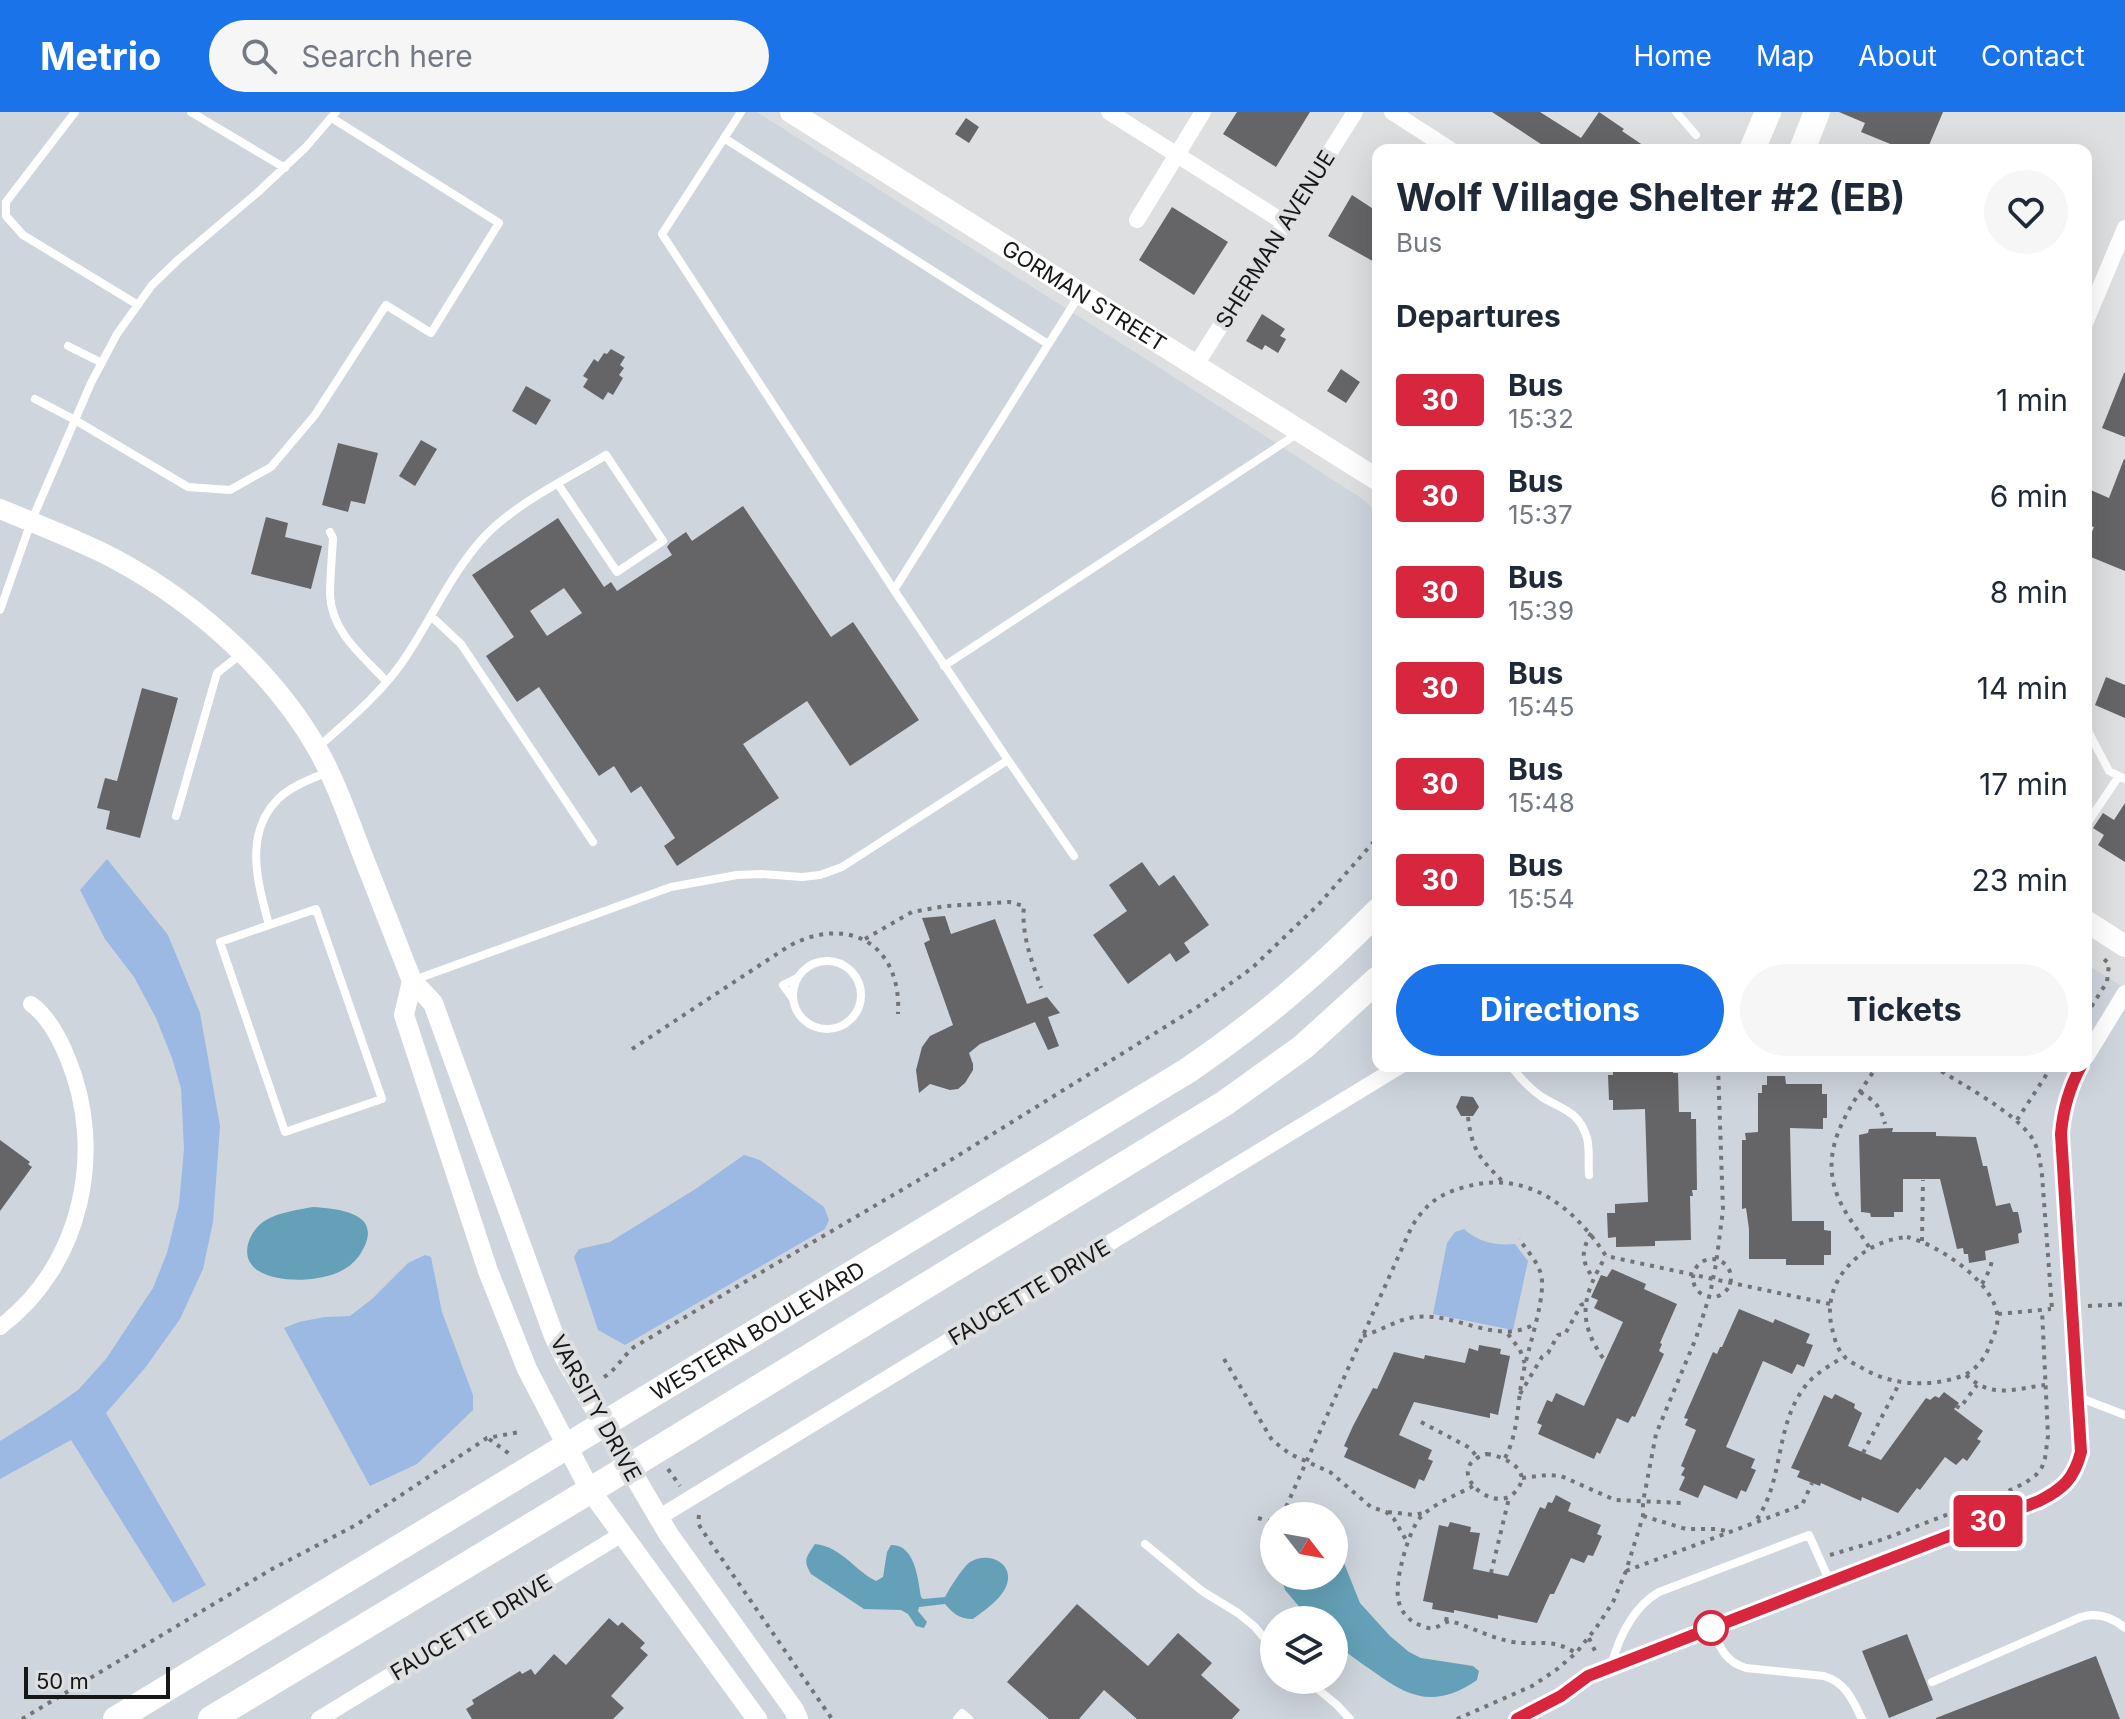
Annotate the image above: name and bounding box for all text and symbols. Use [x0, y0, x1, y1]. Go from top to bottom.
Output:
search box [209, 20, 769, 92]
text: Metrio [40, 33, 161, 79]
icon: search [237, 34, 281, 78]
text: Search here [301, 38, 473, 74]
text: Home [1633, 39, 1712, 73]
text: Map [1756, 39, 1814, 73]
text: About [1858, 39, 1937, 73]
text: Contact [1981, 39, 2085, 73]
street label: SHERMAN AVENUE [1210, 146, 1340, 332]
button: heart [1984, 170, 2068, 254]
text: Wolf Village Shelter #2 (EB) [1396, 174, 1905, 220]
text: Bus [1396, 227, 1442, 258]
street label: GORMAN STREET [997, 235, 1171, 357]
text: Departures [1396, 298, 1561, 334]
text: Bus [1508, 367, 1563, 403]
text: 1 min [1996, 382, 2068, 418]
text: 30 [1422, 383, 1458, 417]
text: 15:32 [1508, 403, 1574, 434]
text: Bus [1508, 463, 1563, 499]
text: 6 min [1990, 478, 2068, 514]
text: 30 [1422, 479, 1458, 513]
text: 15:37 [1508, 499, 1573, 530]
text: Bus [1508, 559, 1563, 595]
text: 8 min [1990, 574, 2068, 610]
text: 30 [1422, 575, 1458, 609]
text: 15:39 [1508, 595, 1574, 626]
text: Bus [1508, 655, 1563, 691]
text: 14 min [1977, 670, 2068, 706]
text: 30 [1422, 671, 1458, 705]
text: 15:45 [1508, 691, 1574, 722]
text: Bus [1508, 751, 1563, 787]
text: 17 min [1979, 766, 2068, 802]
text: 30 [1422, 767, 1458, 801]
text: 15:48 [1508, 787, 1575, 818]
text: Bus [1508, 847, 1563, 883]
text: 23 min [1971, 862, 2068, 898]
text: 30 [1422, 863, 1458, 897]
text: 15:54 [1508, 883, 1574, 914]
button: Directions [1396, 964, 1724, 1056]
button: Tickets [1740, 964, 2068, 1056]
street label: FAUCETTE DRIVE [944, 1234, 1114, 1350]
street label: WESTERN BOULEVARD [646, 1256, 870, 1405]
street label: VARSITY DRIVE [545, 1330, 647, 1486]
line badge: 30 [1952, 1495, 2024, 1547]
north arrow [1260, 1502, 1348, 1590]
map controls [1260, 1502, 1348, 1694]
text: 30 [1970, 1504, 2006, 1538]
street label: FAUCETTE DRIVE [386, 1569, 556, 1685]
button: layers [1260, 1606, 1348, 1694]
unlabelled marker [1694, 1611, 1728, 1645]
scale bar [24, 1663, 170, 1699]
text: 50 m [36, 1668, 89, 1694]

